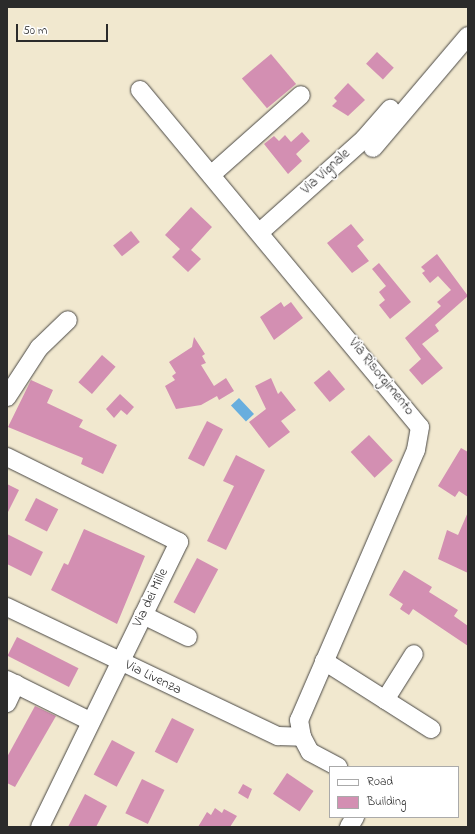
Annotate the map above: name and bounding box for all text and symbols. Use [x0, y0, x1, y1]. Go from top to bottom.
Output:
scale bar [18, 16, 110, 42]
text: 50 m [23, 22, 47, 40]
street label: Via Vignale [298, 146, 354, 198]
street label: Via Risorgimento [345, 335, 417, 419]
street label: Via dei Mille [130, 566, 172, 630]
street label: Via Livenza [122, 657, 184, 699]
legend [329, 766, 459, 818]
text: Road [367, 773, 393, 791]
text: Building [367, 793, 406, 811]

